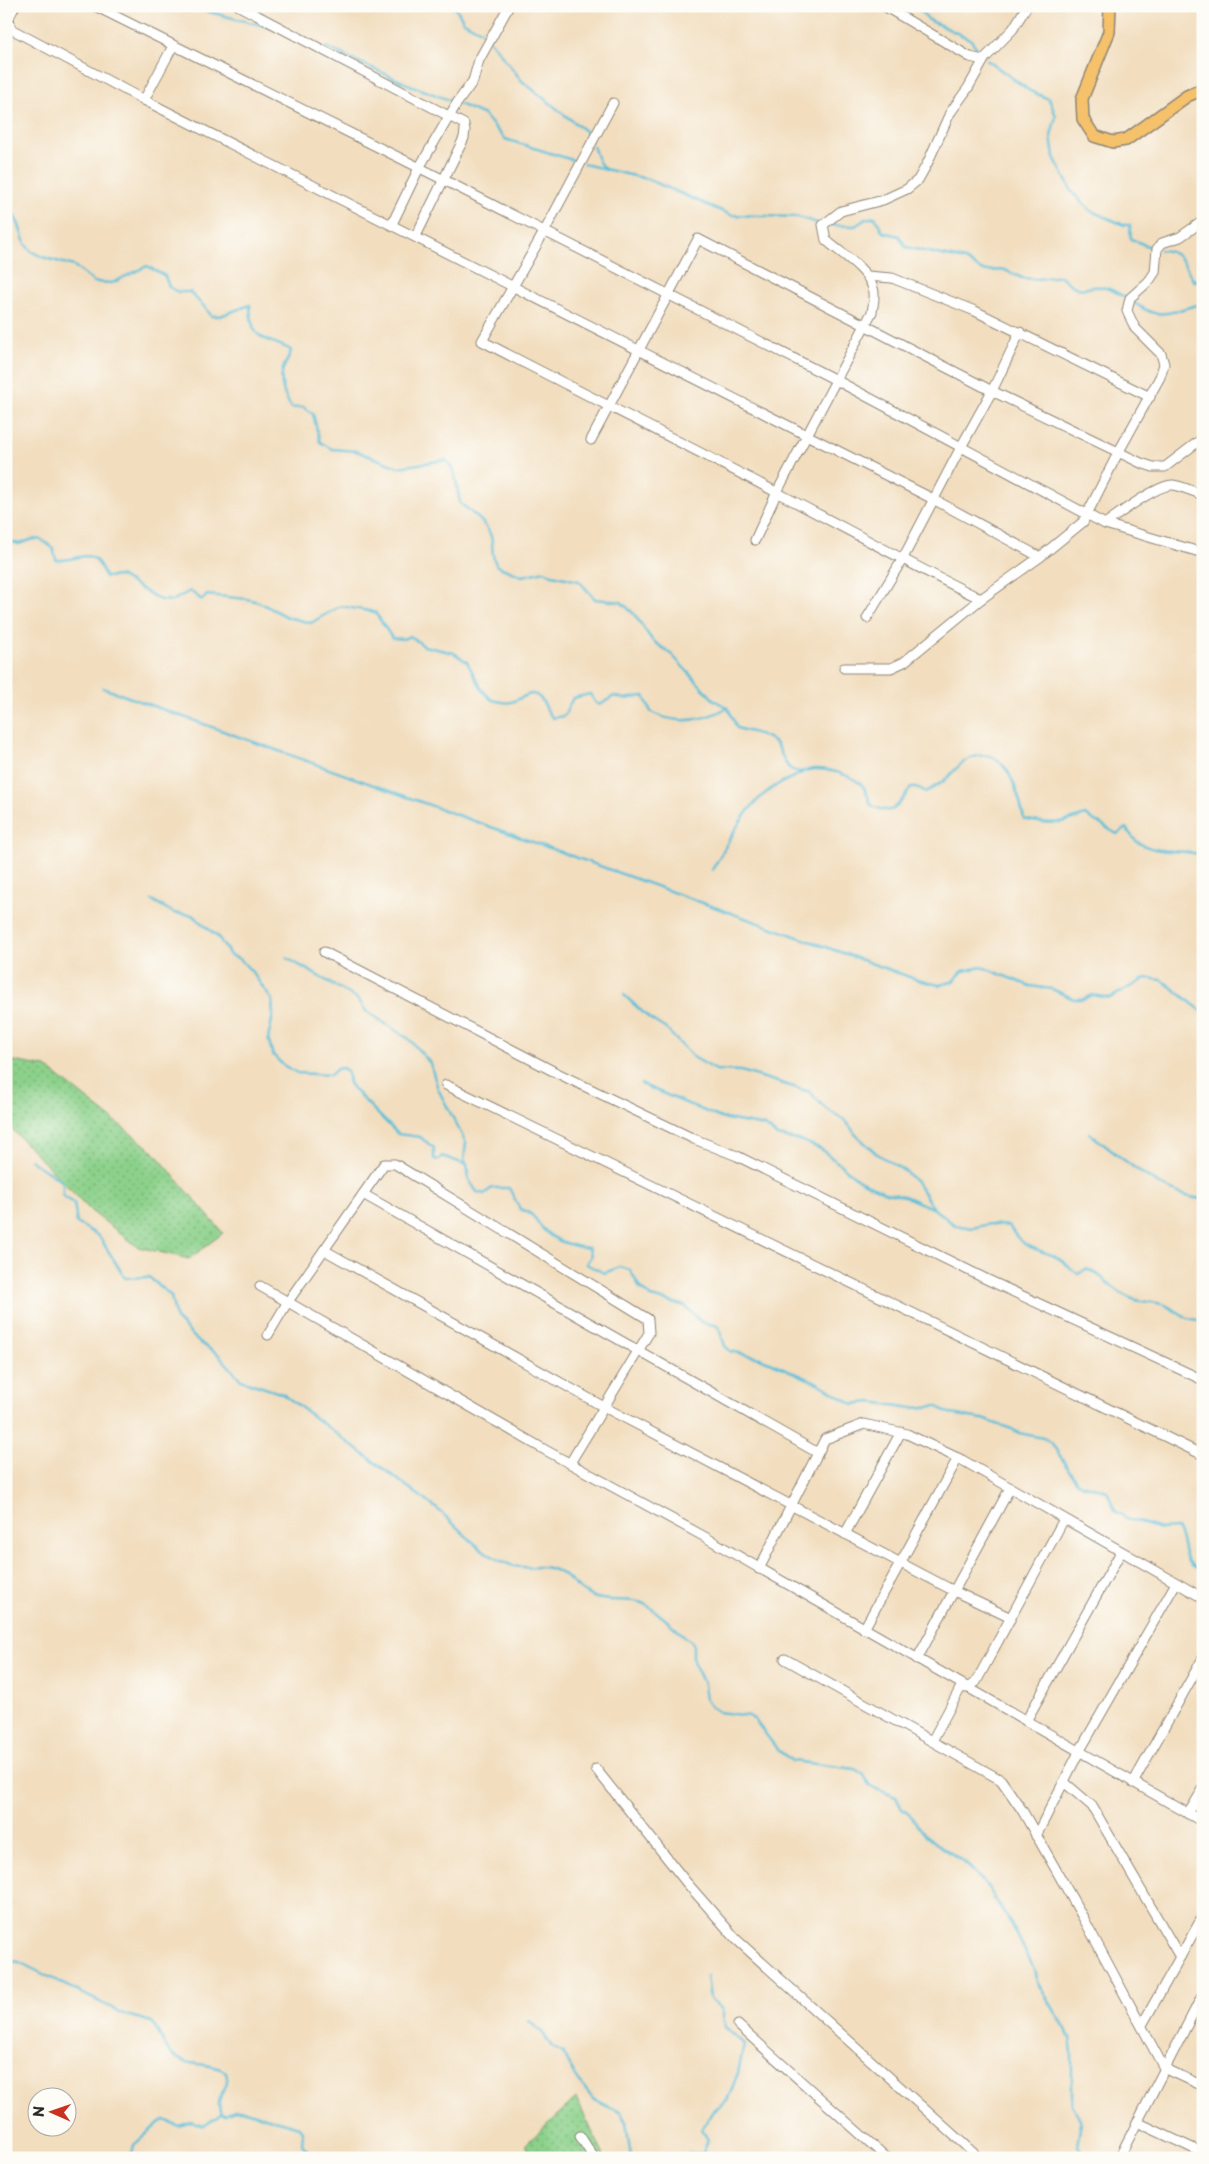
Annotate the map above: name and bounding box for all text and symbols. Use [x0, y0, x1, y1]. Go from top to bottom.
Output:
north arrow [28, 2086, 78, 2136]
text: N [28, 2106, 49, 2117]

